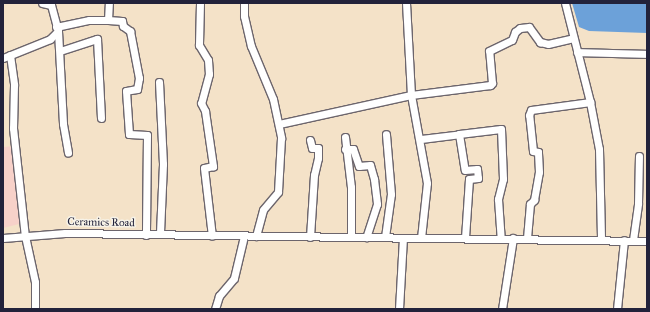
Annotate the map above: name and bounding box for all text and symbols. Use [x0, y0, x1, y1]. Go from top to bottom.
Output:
street label: Ceramics Road [67, 216, 135, 230]

